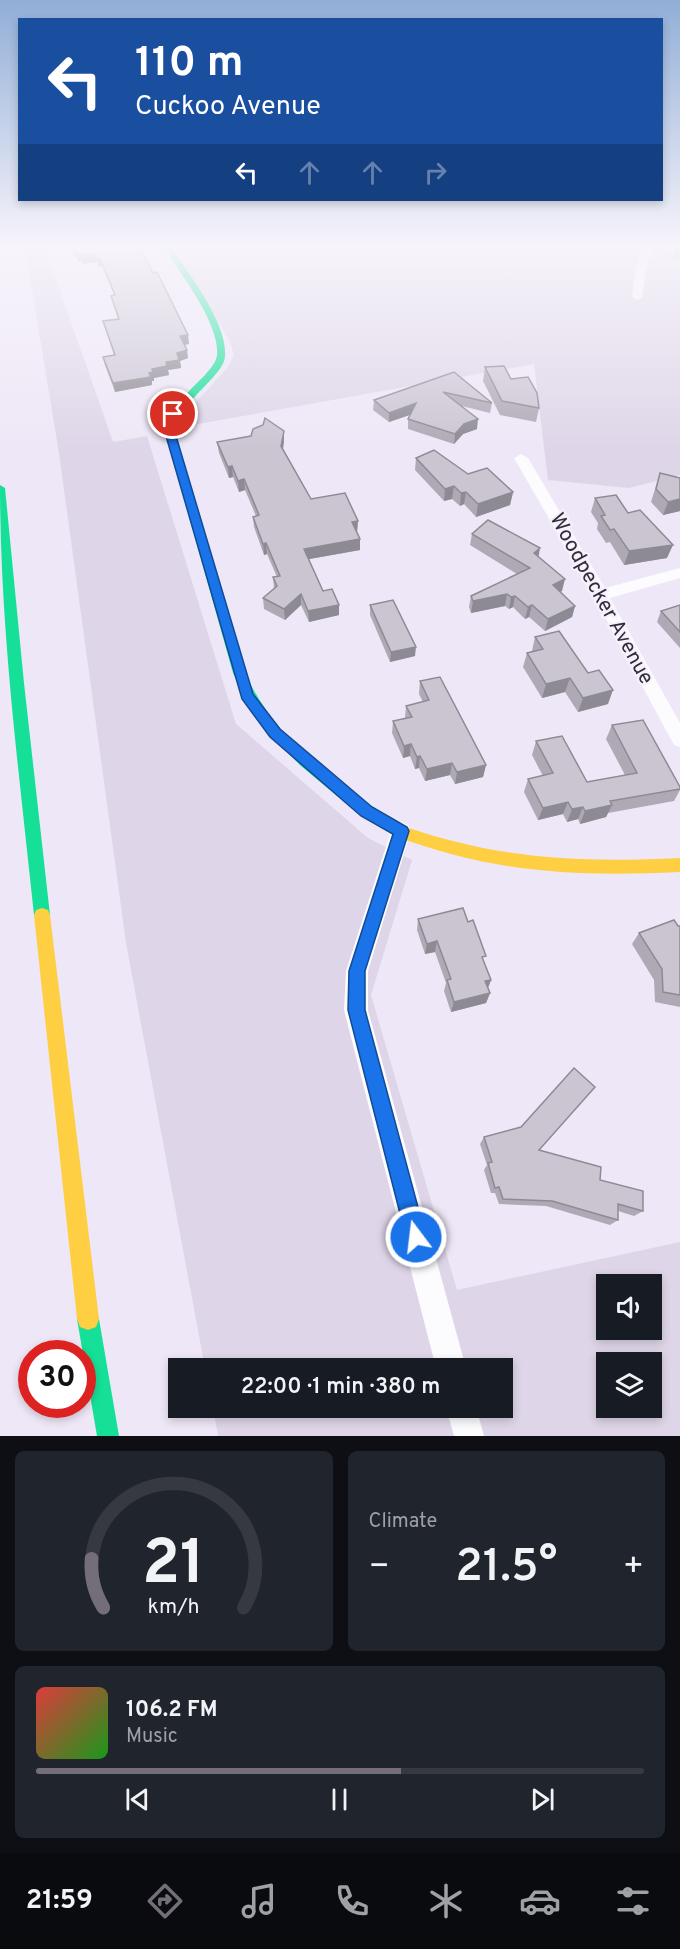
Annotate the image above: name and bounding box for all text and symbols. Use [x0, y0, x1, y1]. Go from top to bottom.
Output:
text: 110 m [135, 38, 244, 91]
icon: left [36, 42, 114, 120]
text: Cuckoo Avenue [135, 90, 321, 124]
icon: left [230, 156, 263, 189]
icon: ahead [293, 156, 326, 189]
icon: ahead [356, 156, 389, 189]
icon: right [419, 156, 452, 189]
pin [147, 388, 198, 439]
icon: arrive [156, 397, 189, 430]
street label: Woodpecker Avenue [543, 508, 659, 690]
position arrow [384, 1205, 448, 1269]
map controls [596, 1274, 662, 1418]
button: sound [596, 1274, 662, 1340]
speed limit sign: 30 [18, 1340, 96, 1418]
button: layers [596, 1352, 662, 1418]
text: 22:00 · 1 min · 380 m [241, 1374, 440, 1401]
text: Climate [369, 1509, 437, 1535]
text: 21 [142, 1527, 205, 1606]
text: 21.5° [455, 1540, 557, 1597]
text: − [369, 1547, 390, 1589]
text: + [623, 1547, 644, 1589]
text: km/h [148, 1594, 200, 1621]
text: 106.2 FM [126, 1697, 218, 1724]
text: Music [126, 1724, 178, 1750]
icon: previous [121, 1783, 154, 1816]
icon: pause [323, 1783, 356, 1816]
icon: next [526, 1783, 559, 1816]
icon: directions [144, 1880, 186, 1922]
icon: music [238, 1880, 280, 1922]
icon: phone [331, 1880, 373, 1922]
icon: climate [425, 1880, 467, 1922]
icon: car [519, 1880, 561, 1922]
icon: filters [612, 1880, 654, 1922]
text: 21:59 [26, 1884, 93, 1918]

